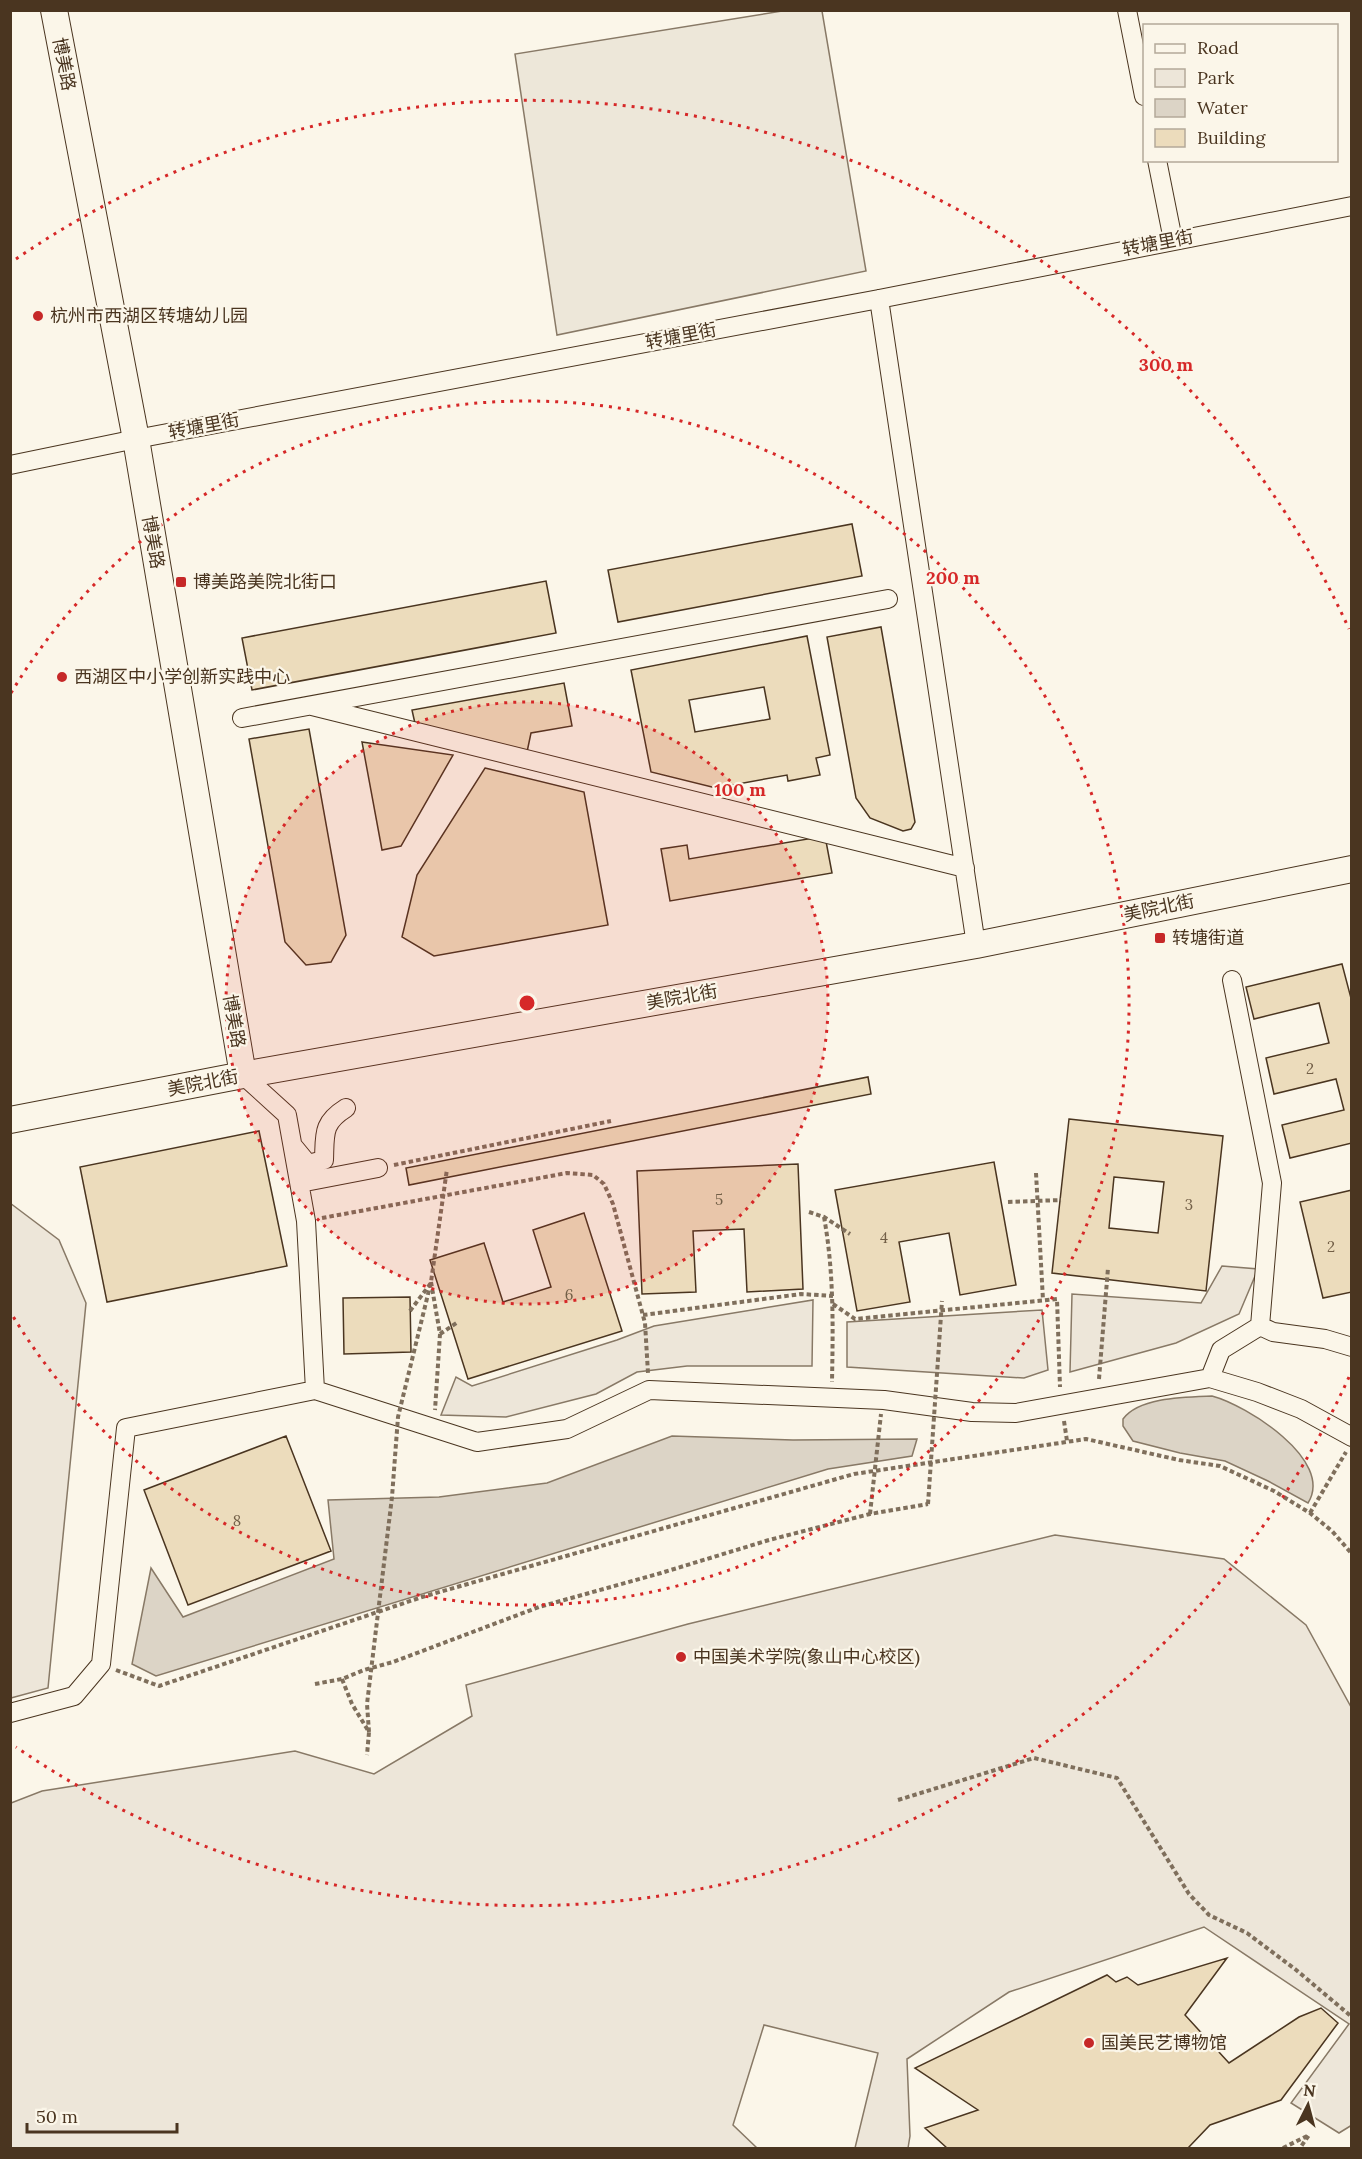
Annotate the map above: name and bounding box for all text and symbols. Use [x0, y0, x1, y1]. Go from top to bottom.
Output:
legend [1143, 24, 1338, 162]
street label: 博美路 [48, 35, 81, 93]
text: Road [1197, 36, 1239, 59]
text: Park [1197, 66, 1235, 89]
text: Water [1197, 96, 1248, 119]
text: Building [1197, 126, 1267, 149]
street label: 转塘里街 [1120, 224, 1195, 261]
place label: 杭州市西湖区转塘幼儿园 [50, 304, 248, 327]
marker: 杭州市西湖区转塘幼儿园 [31, 309, 45, 323]
street label: 转塘里街 [643, 317, 718, 354]
text: 300 m [1139, 353, 1194, 376]
street label: 转塘里街 [166, 407, 241, 444]
street label: 博美路 [137, 513, 170, 570]
text: 200 m [926, 566, 980, 589]
place label: 博美路美院北街口 [193, 570, 337, 593]
marker: 博美路美院北街口 [174, 575, 188, 589]
place label: 西湖区中小学创新实践中心 [74, 665, 290, 688]
marker: 西湖区中小学创新实践中心 [55, 670, 69, 684]
text: 100 m [714, 778, 766, 801]
street label: 美院北街 [1121, 889, 1197, 926]
place label: 转塘街道 [1172, 926, 1244, 949]
marker: 转塘街道 [1153, 931, 1167, 945]
street label: 美院北街 [644, 979, 719, 1014]
street label: 博美路 [218, 992, 251, 1049]
centre of rings [517, 993, 537, 1013]
house number: 2 [1306, 1059, 1314, 1078]
street label: 美院北街 [165, 1064, 240, 1101]
house number: 5 [715, 1190, 723, 1209]
house number: 3 [1185, 1195, 1193, 1214]
house number: 4 [880, 1228, 888, 1247]
house number: 2 [1327, 1237, 1335, 1256]
house number: 6 [565, 1285, 573, 1304]
house number: 8 [233, 1511, 241, 1530]
place label: 中国美术学院(象山中心校区) [693, 1645, 920, 1668]
marker: 中国美术学院(象山中心校区) [674, 1650, 688, 1664]
place label: 国美民艺博物馆 [1101, 2031, 1227, 2054]
marker: 国美民艺博物馆 [1082, 2036, 1096, 2050]
north arrow [1278, 2075, 1338, 2135]
text: N [1302, 2079, 1317, 2101]
scale bar [27, 2096, 177, 2134]
text: 50 m [36, 2105, 78, 2128]

